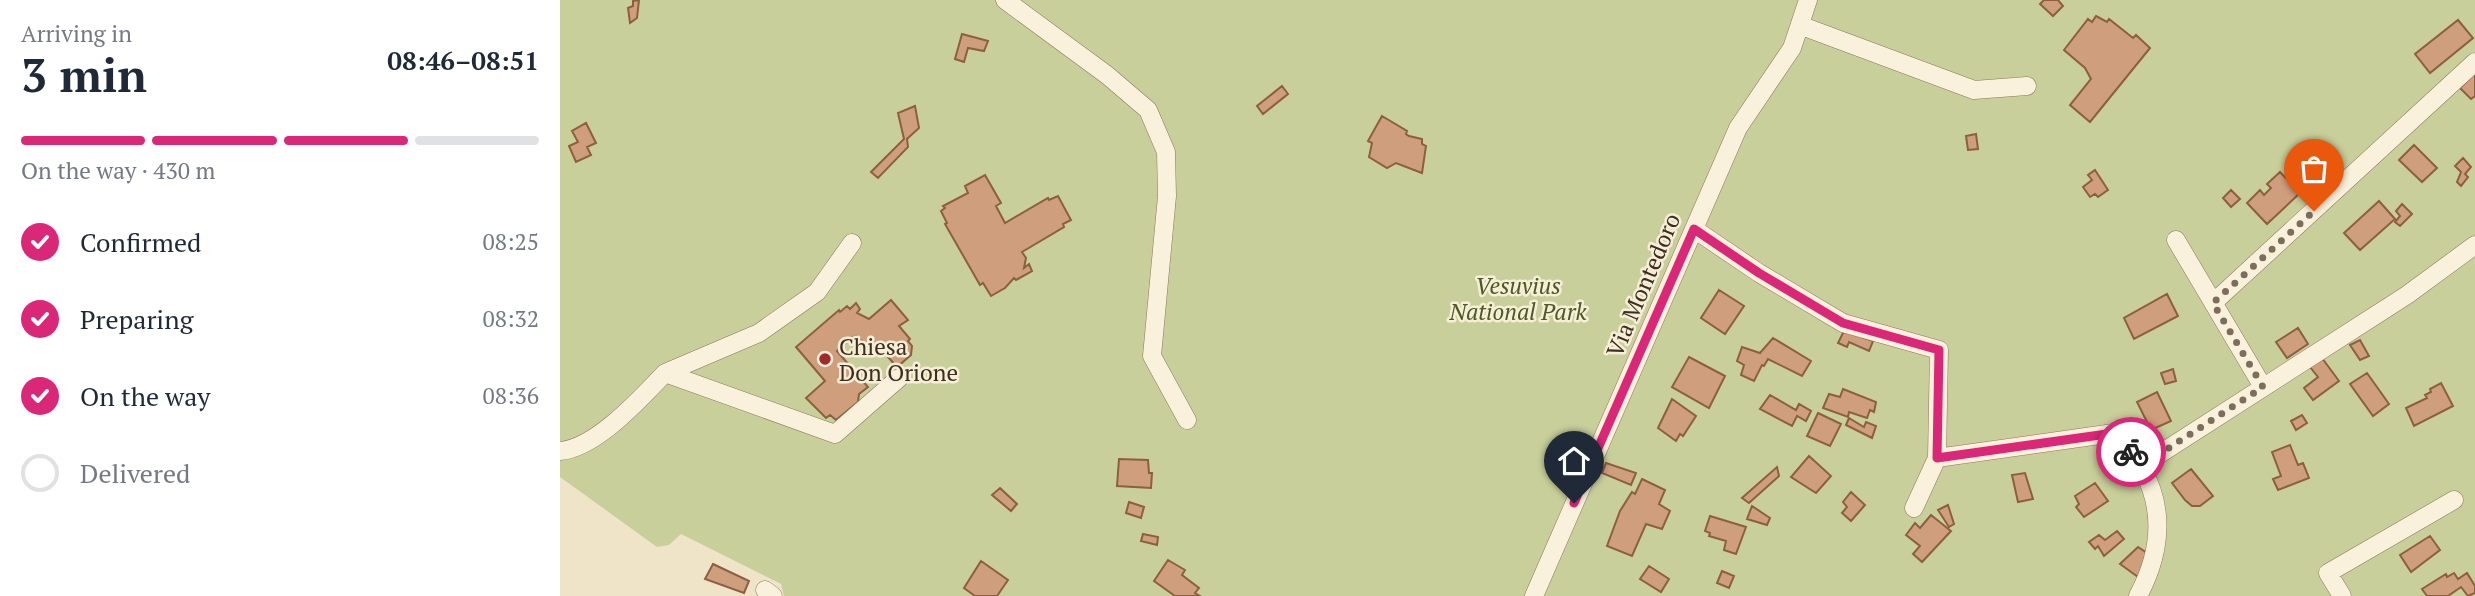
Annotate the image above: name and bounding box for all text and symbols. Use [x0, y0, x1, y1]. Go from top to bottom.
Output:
text: Arriving in [21, 18, 132, 49]
text: 08:46–08:51 [387, 43, 539, 77]
text: 3 min [21, 44, 147, 105]
pin [2284, 139, 2344, 211]
icon: bag [2295, 150, 2333, 188]
text: On the way · 430 m [21, 155, 215, 186]
street label: Via Montedoro [1599, 208, 1687, 362]
icon: check [21, 223, 59, 261]
text: Confirmed [80, 225, 201, 259]
text: 08:25 [482, 226, 539, 257]
park label: Vesuvius National Park [1448, 270, 1587, 327]
icon: check [21, 300, 59, 338]
text: Preparing [80, 302, 193, 336]
text: 08:32 [482, 303, 539, 334]
place label: Chiesa Don Orione [839, 331, 958, 388]
marker: Chiesa Don Orione [817, 351, 833, 367]
icon: check [21, 377, 59, 415]
text: On the way [80, 379, 211, 413]
text: 08:36 [482, 380, 539, 411]
courier [2096, 417, 2166, 487]
pin [1544, 431, 1604, 503]
icon: bike [2112, 433, 2150, 471]
icon: home [1555, 442, 1593, 480]
text: Delivered [80, 456, 190, 490]

